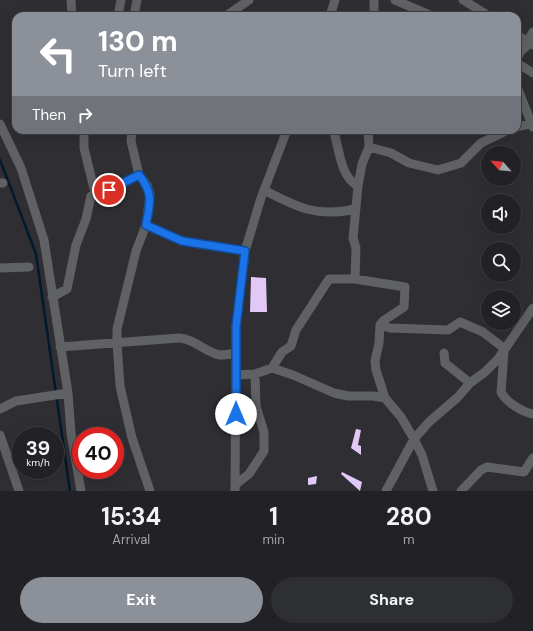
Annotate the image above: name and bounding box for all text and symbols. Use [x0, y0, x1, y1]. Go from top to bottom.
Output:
text: 130 m [98, 23, 178, 60]
icon: left [32, 28, 84, 80]
text: Turn left [98, 59, 167, 83]
icon: right [74, 104, 96, 126]
text: Then [32, 105, 66, 125]
north arrow [481, 146, 521, 186]
map controls [481, 146, 521, 330]
pin [92, 173, 126, 207]
icon: arrive [98, 179, 120, 201]
button: sound [481, 194, 521, 234]
button: search [481, 242, 521, 282]
button: layers [481, 290, 521, 330]
position arrow [215, 393, 257, 435]
speed limit sign: 40 [72, 427, 124, 479]
text: 39 [26, 435, 50, 461]
text: km/h [26, 456, 50, 469]
text: 15:34 [101, 501, 161, 532]
text: 1 [269, 501, 278, 532]
text: 280 [386, 501, 432, 532]
text: Arrival [112, 531, 150, 548]
text: min [262, 531, 285, 548]
text: m [403, 531, 415, 548]
button: Exit [20, 577, 263, 623]
button: Share [271, 577, 513, 623]

